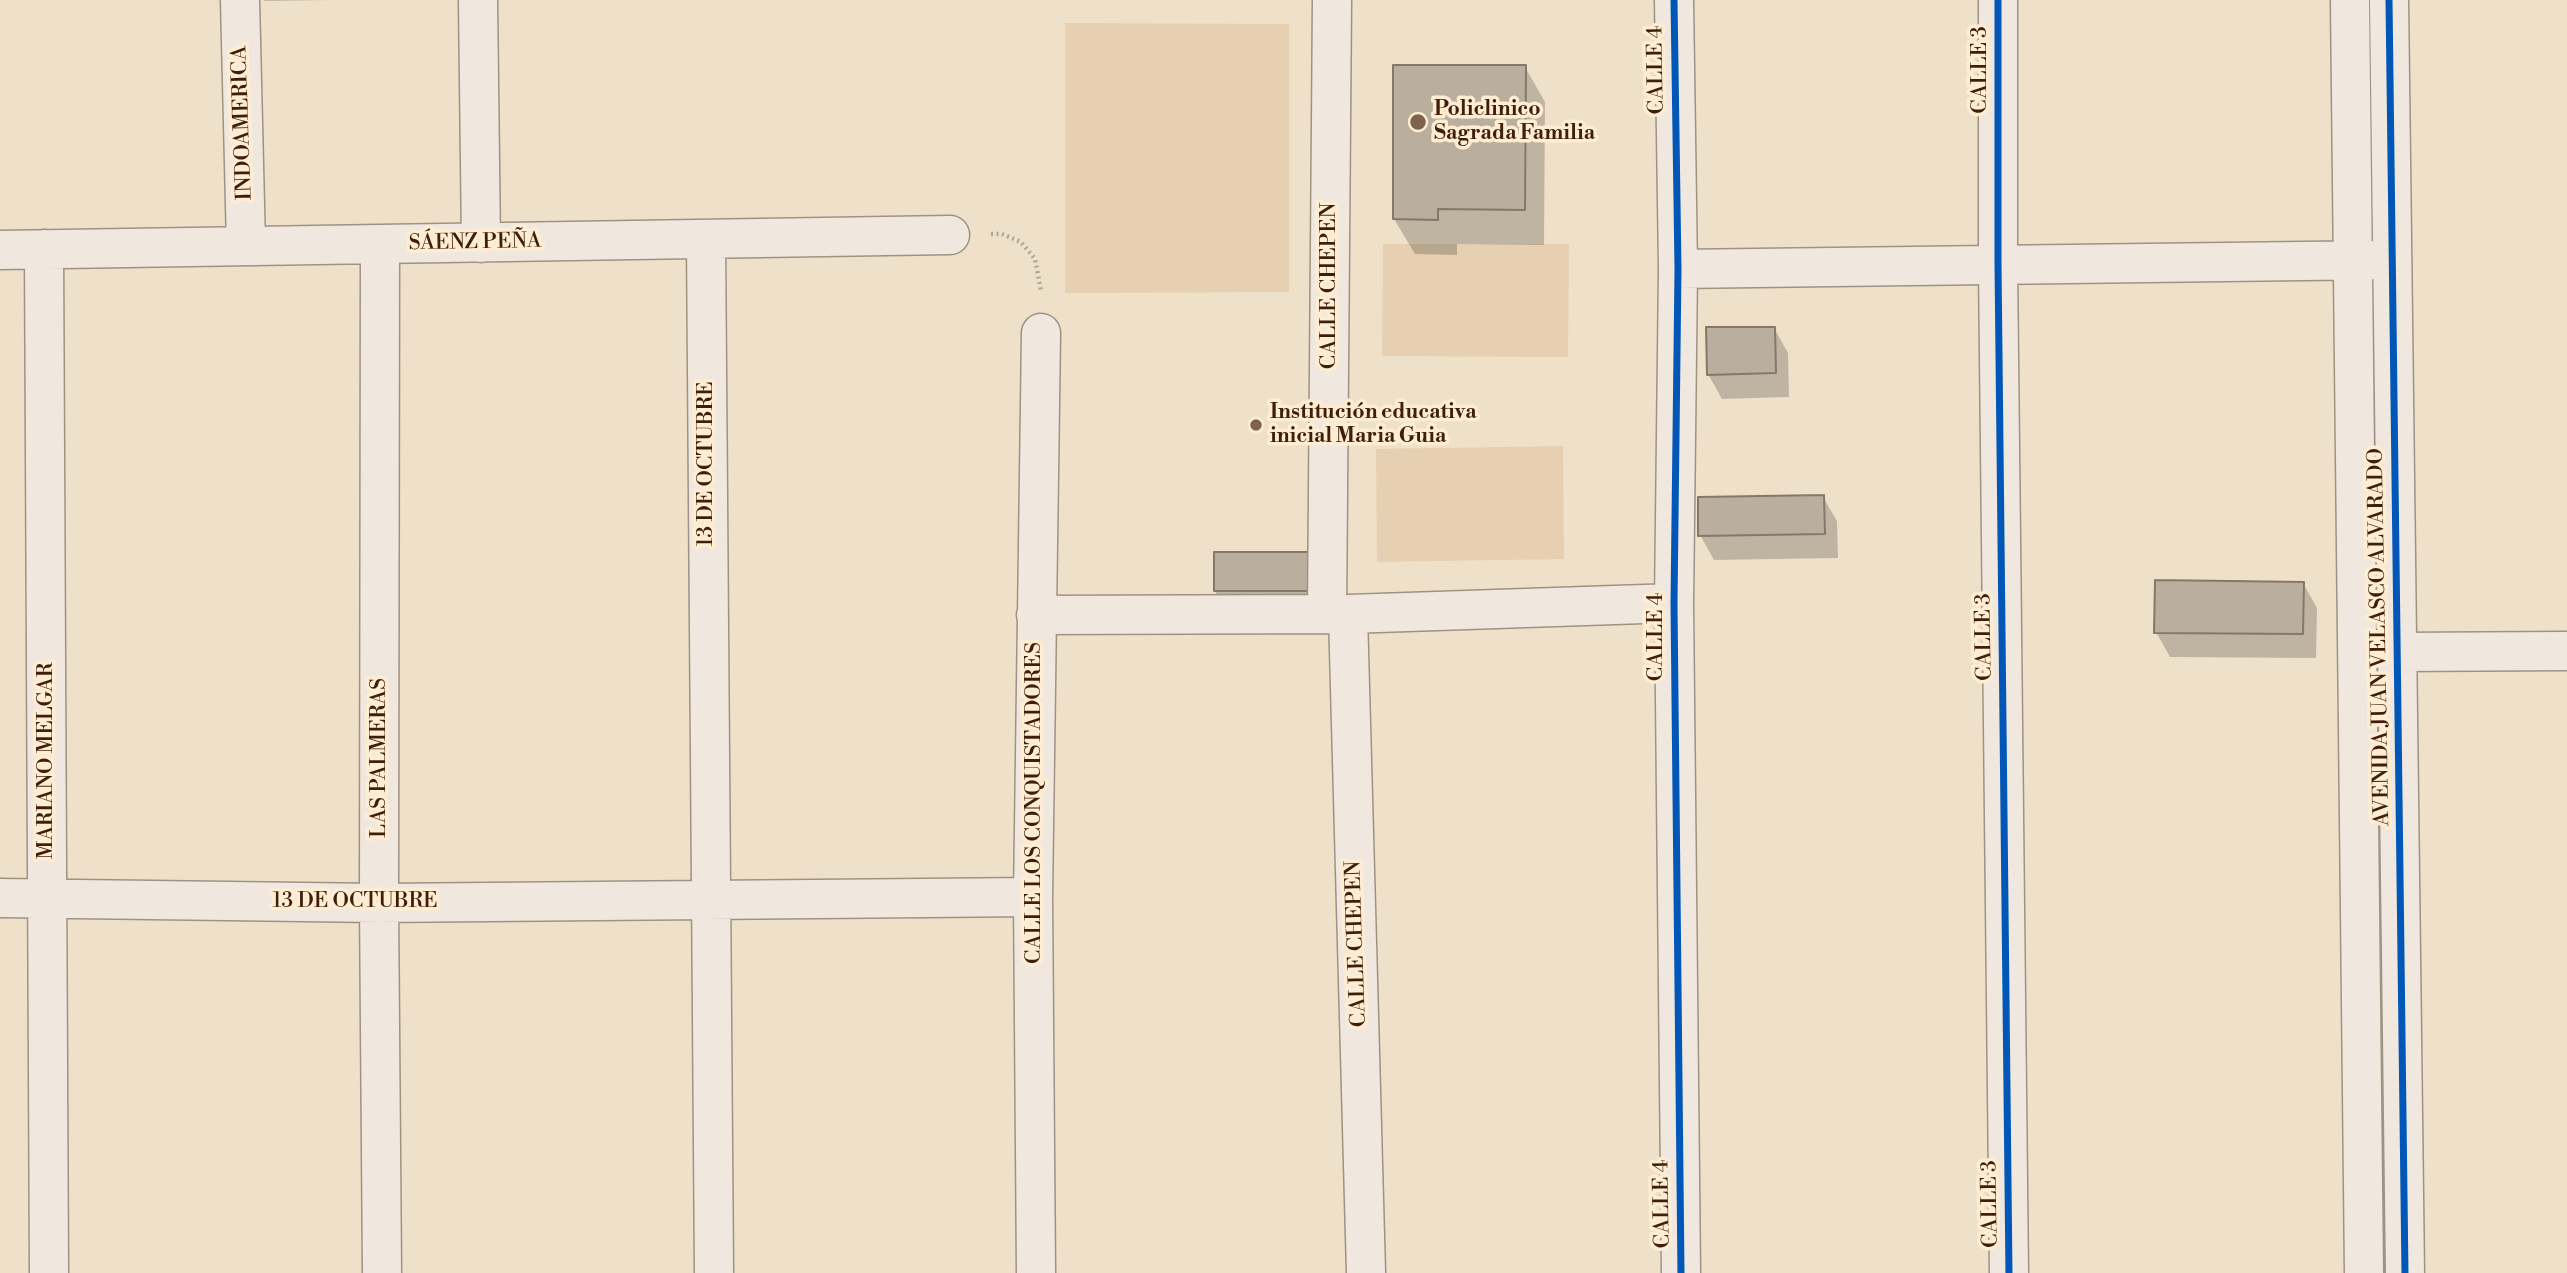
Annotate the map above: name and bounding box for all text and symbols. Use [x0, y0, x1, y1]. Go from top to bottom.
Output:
street label: CALLE 4 [1644, 26, 1670, 114]
street label: CALLE 3 [1968, 26, 1994, 114]
street label: INDOAMERICA [228, 45, 258, 201]
place label: Policlinico Sagrada Familia [1434, 97, 1595, 147]
marker: Policlinico Sagrada Familia [1408, 112, 1428, 132]
street label: CALLE CHEPEN [1317, 203, 1343, 369]
street label: SÁENZ PEÑA [409, 229, 541, 257]
street label: 13 DE OCTUBRE [694, 381, 720, 547]
place label: Institución educativa inicial Maria Guia [1270, 400, 1477, 450]
marker: Institución educativa inicial Maria Guia [1248, 417, 1264, 433]
street label: AVENIDA JUAN VELASCO ALVARADO [2364, 448, 2396, 826]
street label: CALLE 4 [1644, 593, 1670, 681]
street label: CALLE 3 [1972, 593, 1998, 681]
street label: CALLE LOS CONQUISTADORES [1022, 642, 1048, 964]
street label: MARIANO MELGAR [34, 663, 60, 859]
street label: LAS PALMERAS [367, 678, 393, 838]
street label: CALLE CHEPEN [1342, 860, 1372, 1028]
street label: 13 DE OCTUBRE [272, 889, 438, 915]
street label: CALLE 4 [1650, 1160, 1676, 1248]
street label: CALLE 3 [1978, 1160, 2004, 1248]

